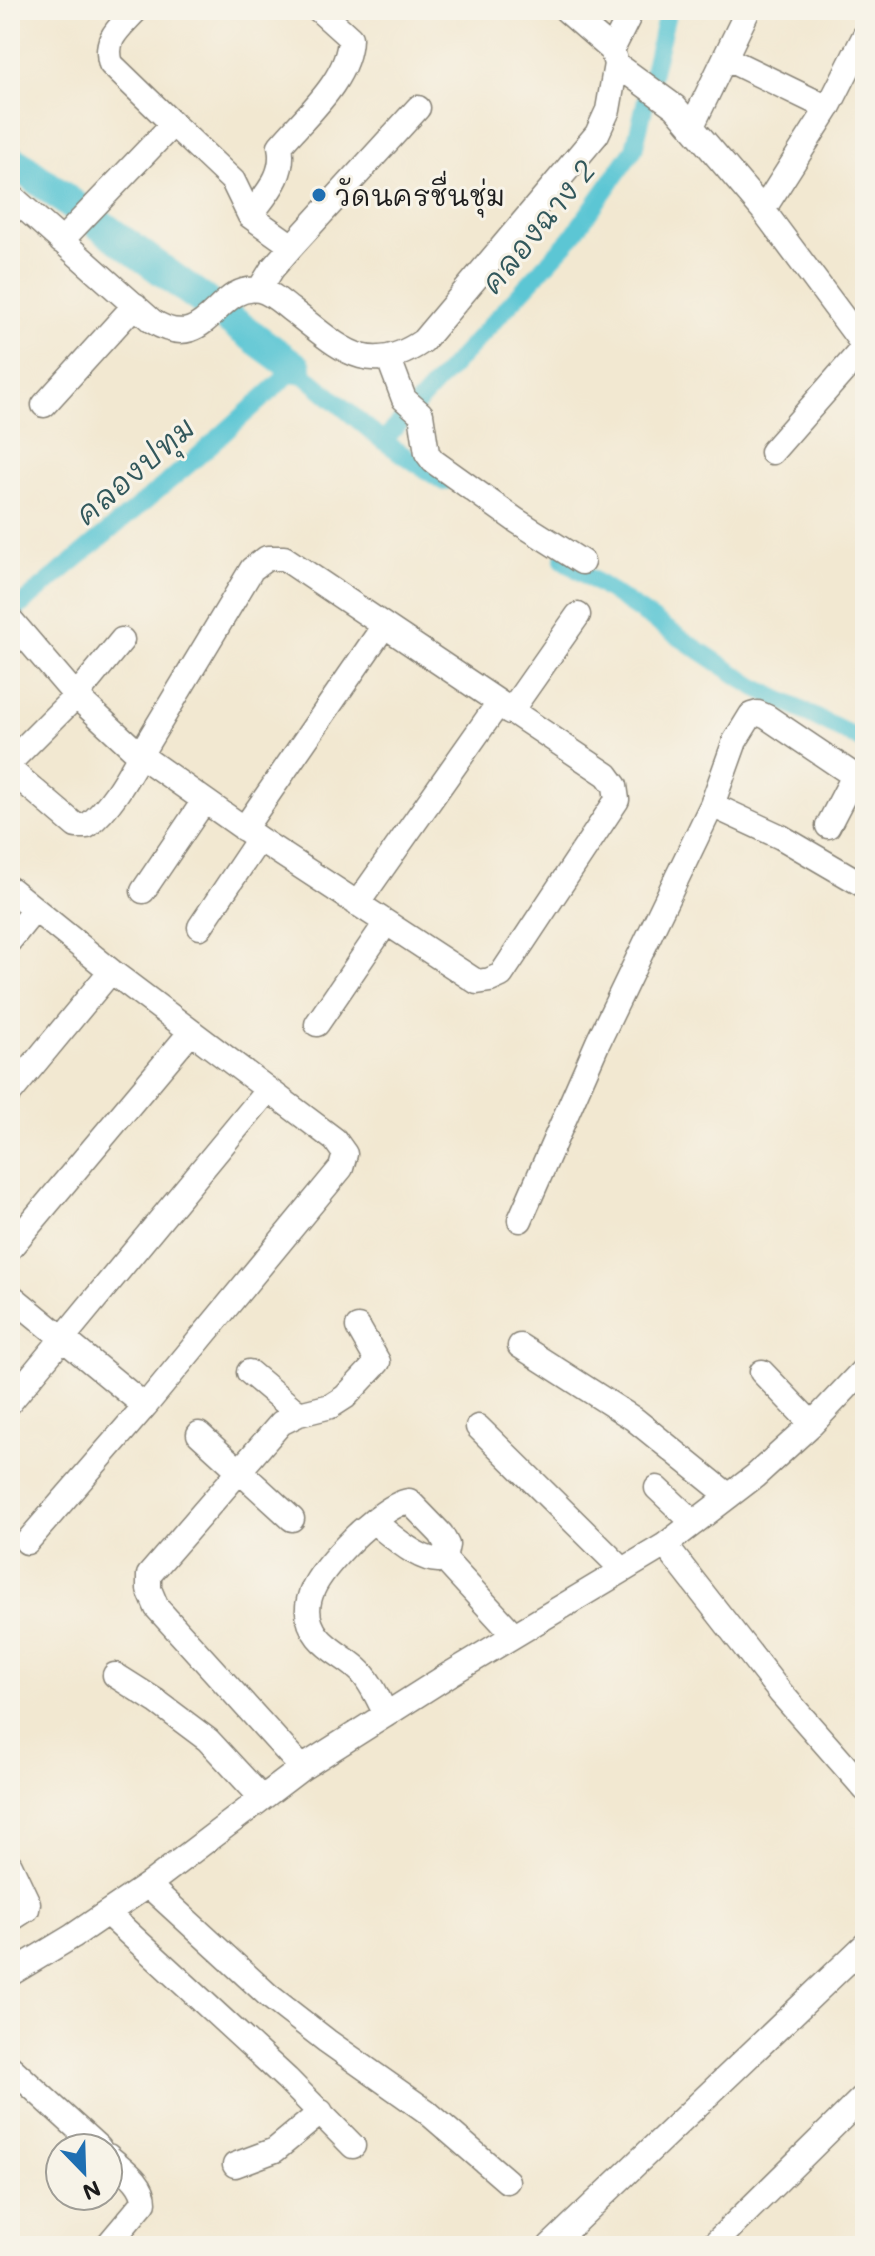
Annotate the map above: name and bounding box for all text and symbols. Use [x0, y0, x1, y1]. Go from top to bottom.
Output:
water label: คลองฉาง 2 [471, 151, 603, 301]
place label: วัดนครชื่นชุ่ม [335, 170, 505, 218]
marker: วัดนครชื่นชุ่ม [310, 186, 328, 204]
water label: คลองปทุม [66, 407, 205, 536]
north arrow [44, 2132, 124, 2212]
text: N [79, 2174, 105, 2207]

